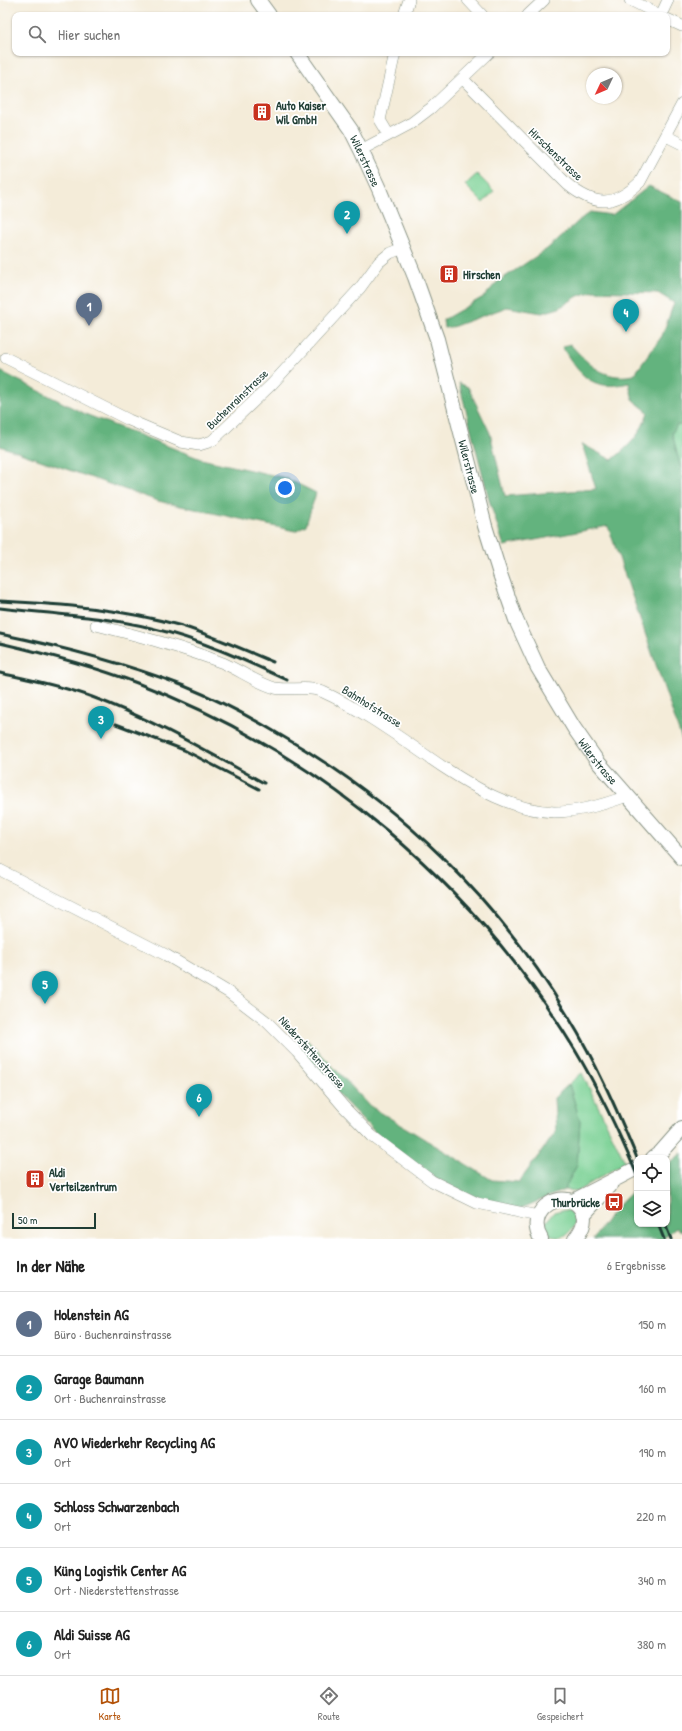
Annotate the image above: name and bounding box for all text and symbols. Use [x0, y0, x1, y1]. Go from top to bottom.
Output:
search box [12, 12, 670, 56]
icon: search [26, 23, 48, 45]
text: Hier suchen [58, 24, 120, 45]
north arrow [586, 68, 622, 104]
place label: Auto Kaiser Wil GmbH [276, 97, 326, 128]
building icon: Auto Kaiser Wil GmbH [251, 101, 273, 123]
street label: Hirschenstrasse [525, 124, 587, 184]
street label: Wilerstrasse [346, 132, 385, 189]
pin: 2 [334, 201, 360, 234]
building icon: Hirschen [438, 263, 460, 285]
place label: Hirschen [463, 266, 501, 283]
pin: 1 [76, 293, 102, 326]
pin: 4 [613, 299, 639, 332]
street label: Buchenrainstrasse [202, 365, 272, 433]
street label: Wilerstrasse [455, 438, 485, 496]
your location [275, 478, 295, 498]
street label: Bahnhofstrasse [339, 681, 405, 731]
pin: 3 [88, 706, 114, 739]
street label: Wilerstrasse [575, 734, 622, 788]
pin: 5 [32, 971, 58, 1004]
street label: Niederstettenstrasse [275, 1012, 349, 1092]
pin: 6 [186, 1084, 212, 1117]
map controls [634, 1155, 670, 1227]
button: locate [634, 1155, 670, 1191]
place label: Aldi Verteilzentrum [49, 1164, 117, 1195]
building icon: Aldi Verteilzentrum [24, 1168, 46, 1190]
bus stop icon: Thurbrücke [603, 1191, 625, 1213]
button: layers [634, 1191, 670, 1227]
place label: Thurbrücke [550, 1194, 600, 1211]
scale bar [12, 1211, 96, 1230]
text: 50 m [18, 1213, 38, 1227]
text: In der Nähe [16, 1254, 85, 1277]
text: 6 Ergebnisse [607, 1256, 666, 1274]
text: Holenstein AG [54, 1304, 129, 1325]
text: 1 [27, 1315, 31, 1333]
text: 150 m [638, 1315, 666, 1333]
text: Büro · Buchenrainstrasse [54, 1325, 172, 1343]
text: Garage Baumann [54, 1368, 144, 1389]
text: 2 [26, 1379, 32, 1397]
text: 160 m [638, 1379, 666, 1397]
text: Ort · Buchenrainstrasse [54, 1389, 166, 1407]
text: AVO Wiederkehr Recycling AG [54, 1432, 215, 1453]
text: 3 [26, 1443, 32, 1461]
text: 190 m [639, 1443, 666, 1461]
text: Ort [54, 1453, 71, 1471]
text: Schloss Schwarzenbach [54, 1496, 179, 1517]
text: 4 [27, 1507, 31, 1525]
text: 220 m [636, 1507, 666, 1525]
text: Ort [54, 1517, 71, 1535]
text: Küng Logistik Center AG [54, 1560, 186, 1581]
text: 5 [26, 1571, 32, 1589]
text: 340 m [638, 1571, 666, 1589]
text: Ort · Niederstettenstrasse [54, 1581, 179, 1599]
text: Aldi Suisse AG [54, 1624, 130, 1645]
text: 6 [26, 1635, 32, 1653]
text: 380 m [637, 1635, 666, 1653]
text: Ort [54, 1645, 71, 1663]
tab: Karte [98, 1685, 121, 1723]
tab: Route [318, 1685, 340, 1723]
tab: Gespeichert [537, 1685, 584, 1723]

